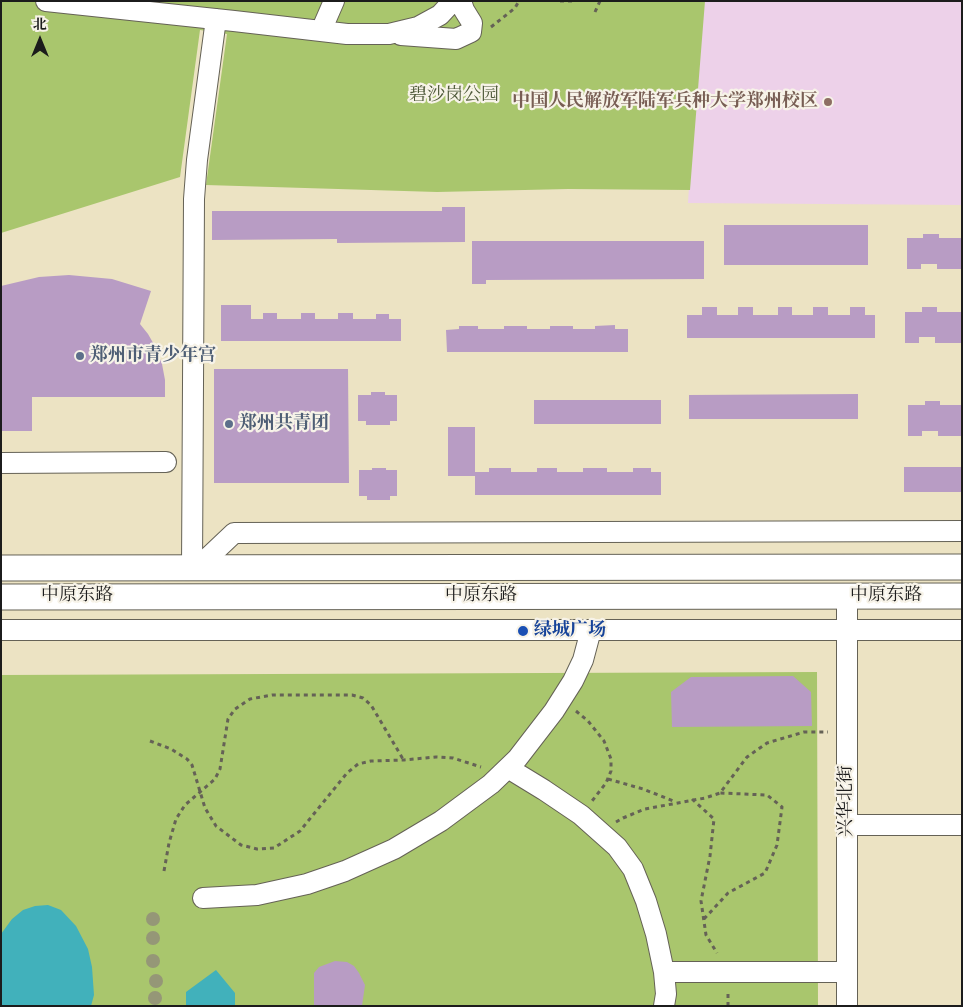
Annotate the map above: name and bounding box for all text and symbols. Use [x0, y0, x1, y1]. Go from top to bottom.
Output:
north arrow [15, 15, 65, 65]
text: 北 [33, 15, 47, 34]
park label: 碧沙岗公园 [409, 85, 499, 107]
place label: 中国人民解放军陆军兵种大学郑州校区 [512, 91, 818, 113]
marker: 中国人民解放军陆军兵种大学郑州校区 [822, 96, 834, 108]
place label: 郑州市青少年宫 [90, 345, 216, 367]
marker: 郑州市青少年宫 [74, 350, 86, 362]
place label: 郑州共青团 [239, 413, 329, 435]
marker: 郑州共青团 [223, 418, 235, 430]
street label: 中原东路 [41, 585, 113, 607]
street label: 中原东路 [445, 585, 517, 607]
street label: 中原东路 [850, 585, 922, 607]
place label: 绿城广场 [534, 620, 606, 642]
marker: 绿城广场 [516, 624, 530, 638]
street label: 兴华北街 [836, 765, 858, 837]

